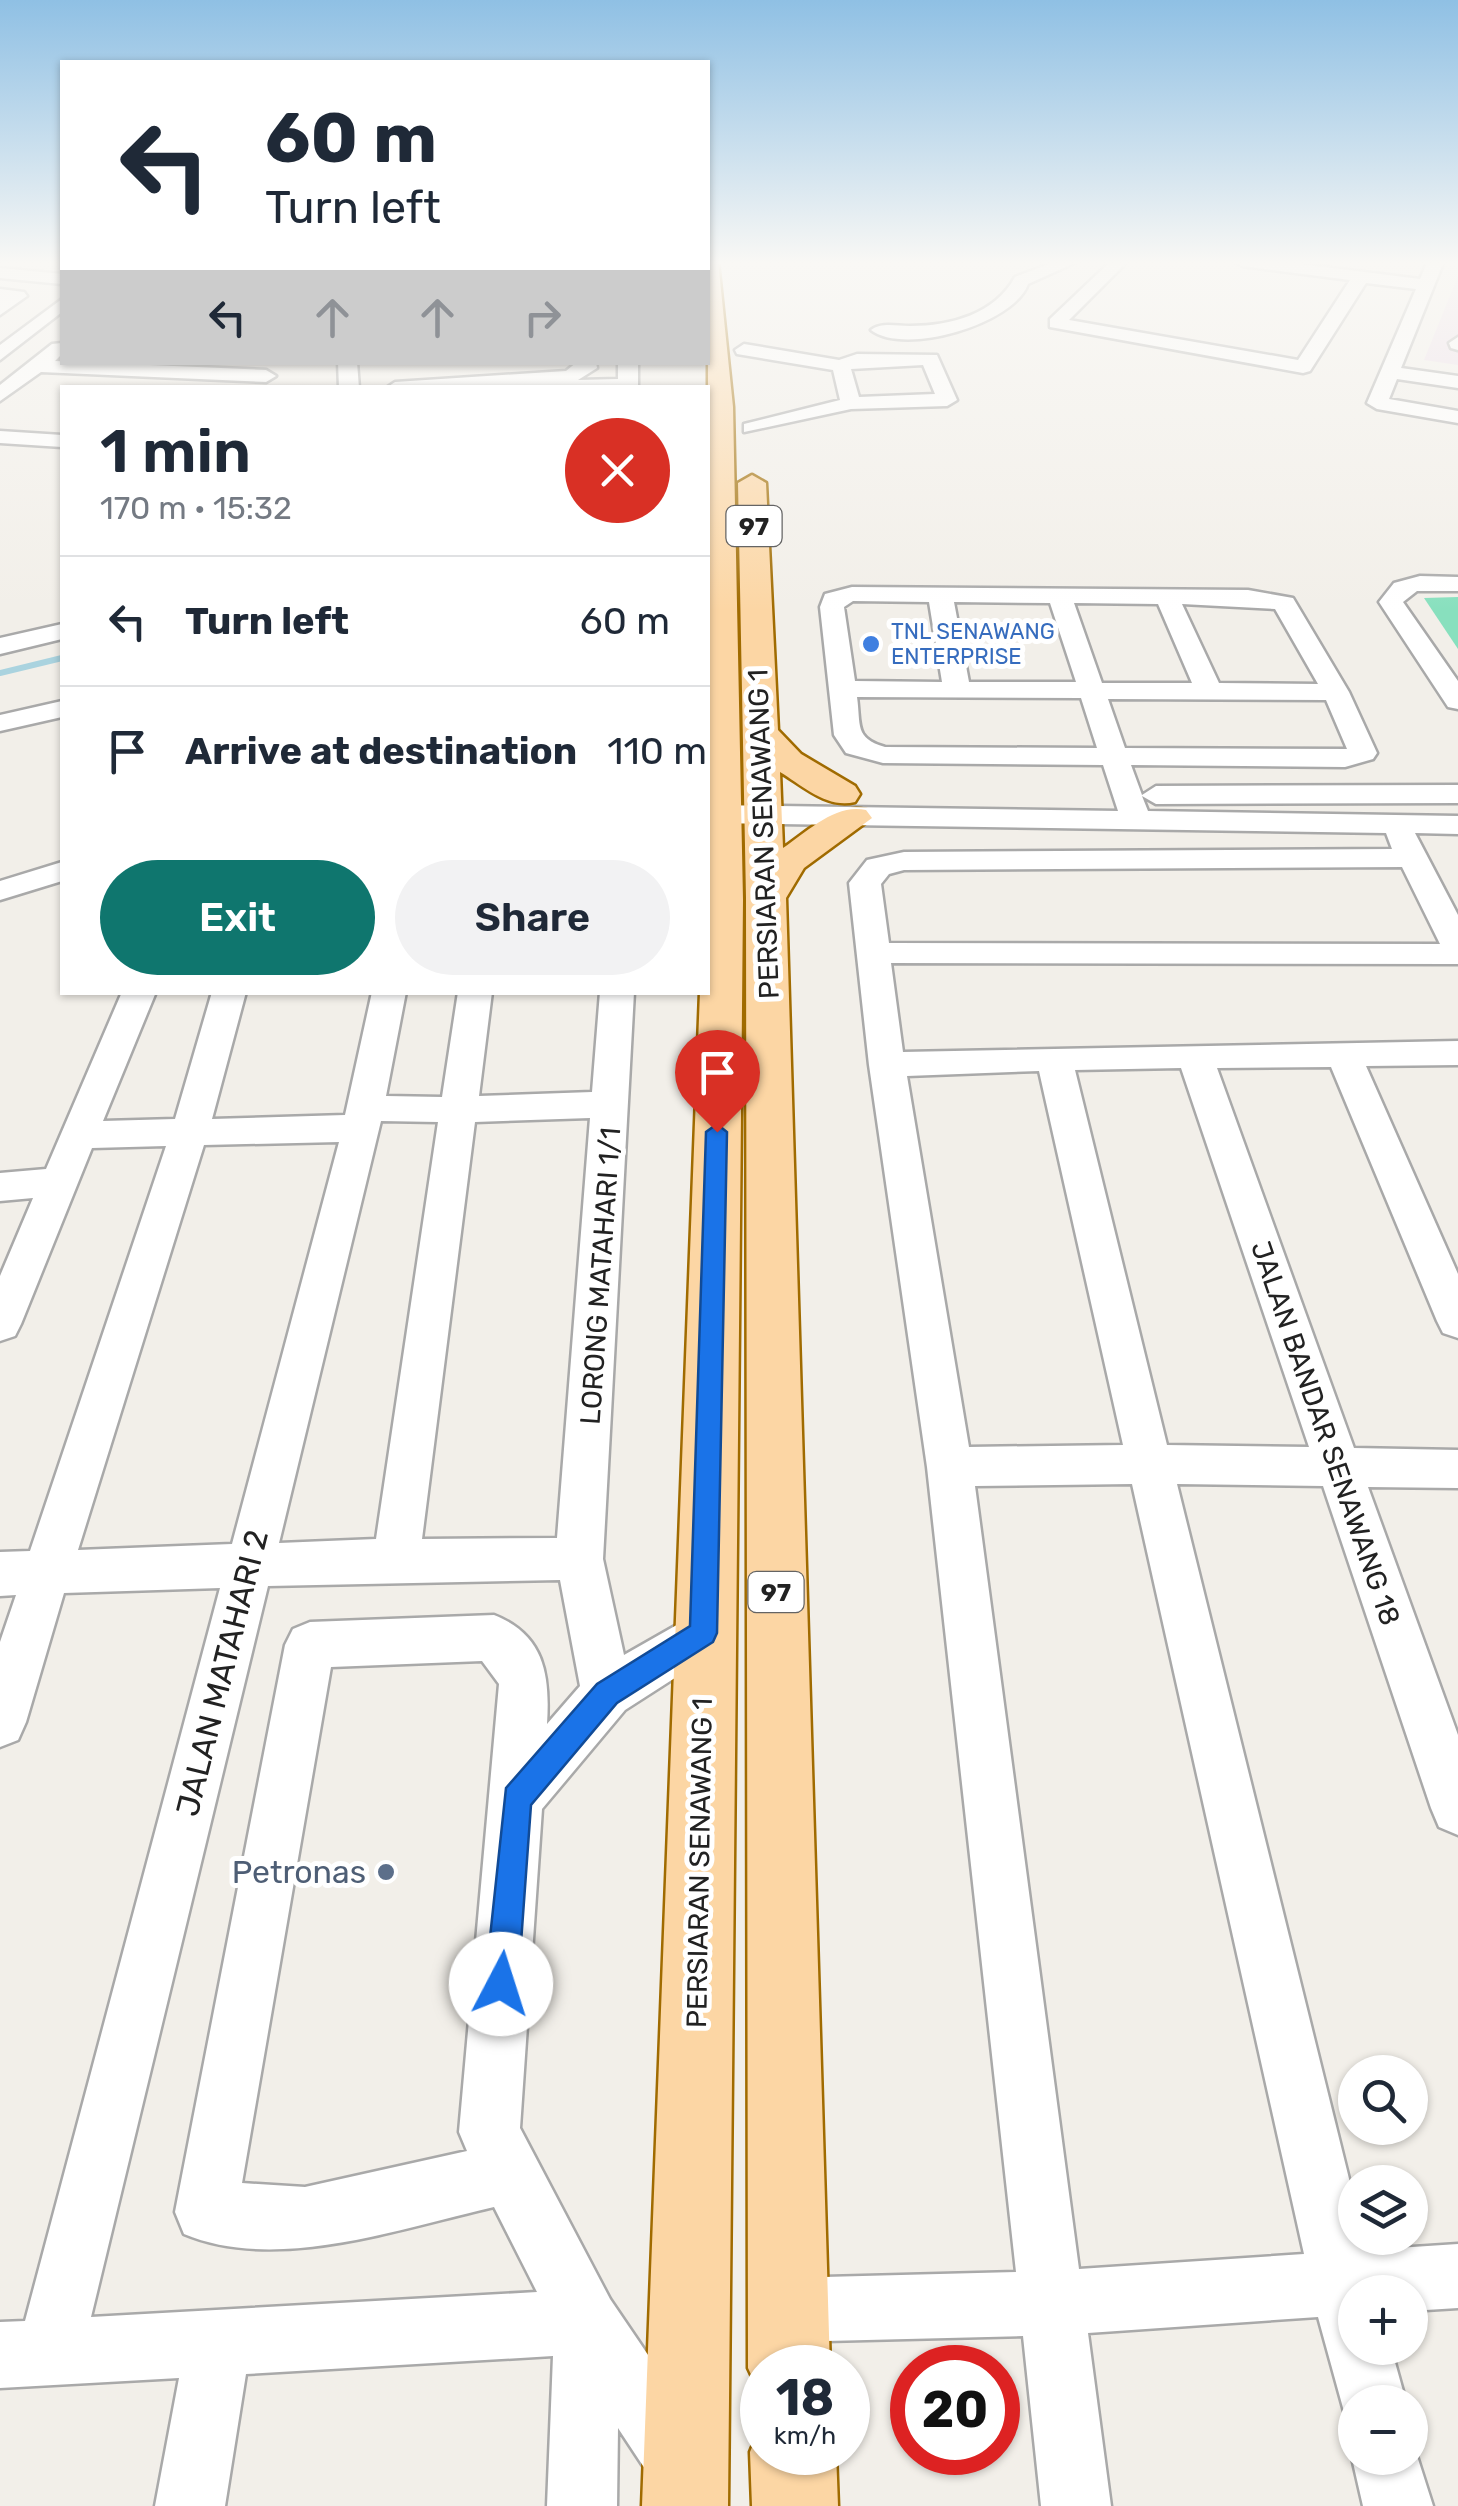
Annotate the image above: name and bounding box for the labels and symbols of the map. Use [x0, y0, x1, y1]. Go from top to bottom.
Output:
road number: 97 [726, 506, 782, 546]
place label: TNL SENAWANG ENTERPRISE [891, 618, 1055, 670]
marker: TNL SENAWANG ENTERPRISE [860, 633, 882, 655]
street label: PERSIARAN SENAWANG 1 [741, 668, 786, 1000]
pin [675, 1030, 760, 1133]
street label: LORONG MATAHARI 1/1 [574, 1126, 627, 1426]
street label: JALAN BANDAR SENAWANG 18 [1244, 1237, 1407, 1630]
street label: JALAN MATAHARI 2 [168, 1526, 276, 1820]
road number: 97 [748, 1572, 804, 1612]
street label: PERSIARAN SENAWANG 1 [680, 1698, 719, 2028]
place label: Petronas [232, 1853, 366, 1891]
marker: Petronas [375, 1861, 397, 1883]
position arrow [449, 1932, 553, 2036]
speed limit sign: 20 [890, 2345, 1020, 2475]

